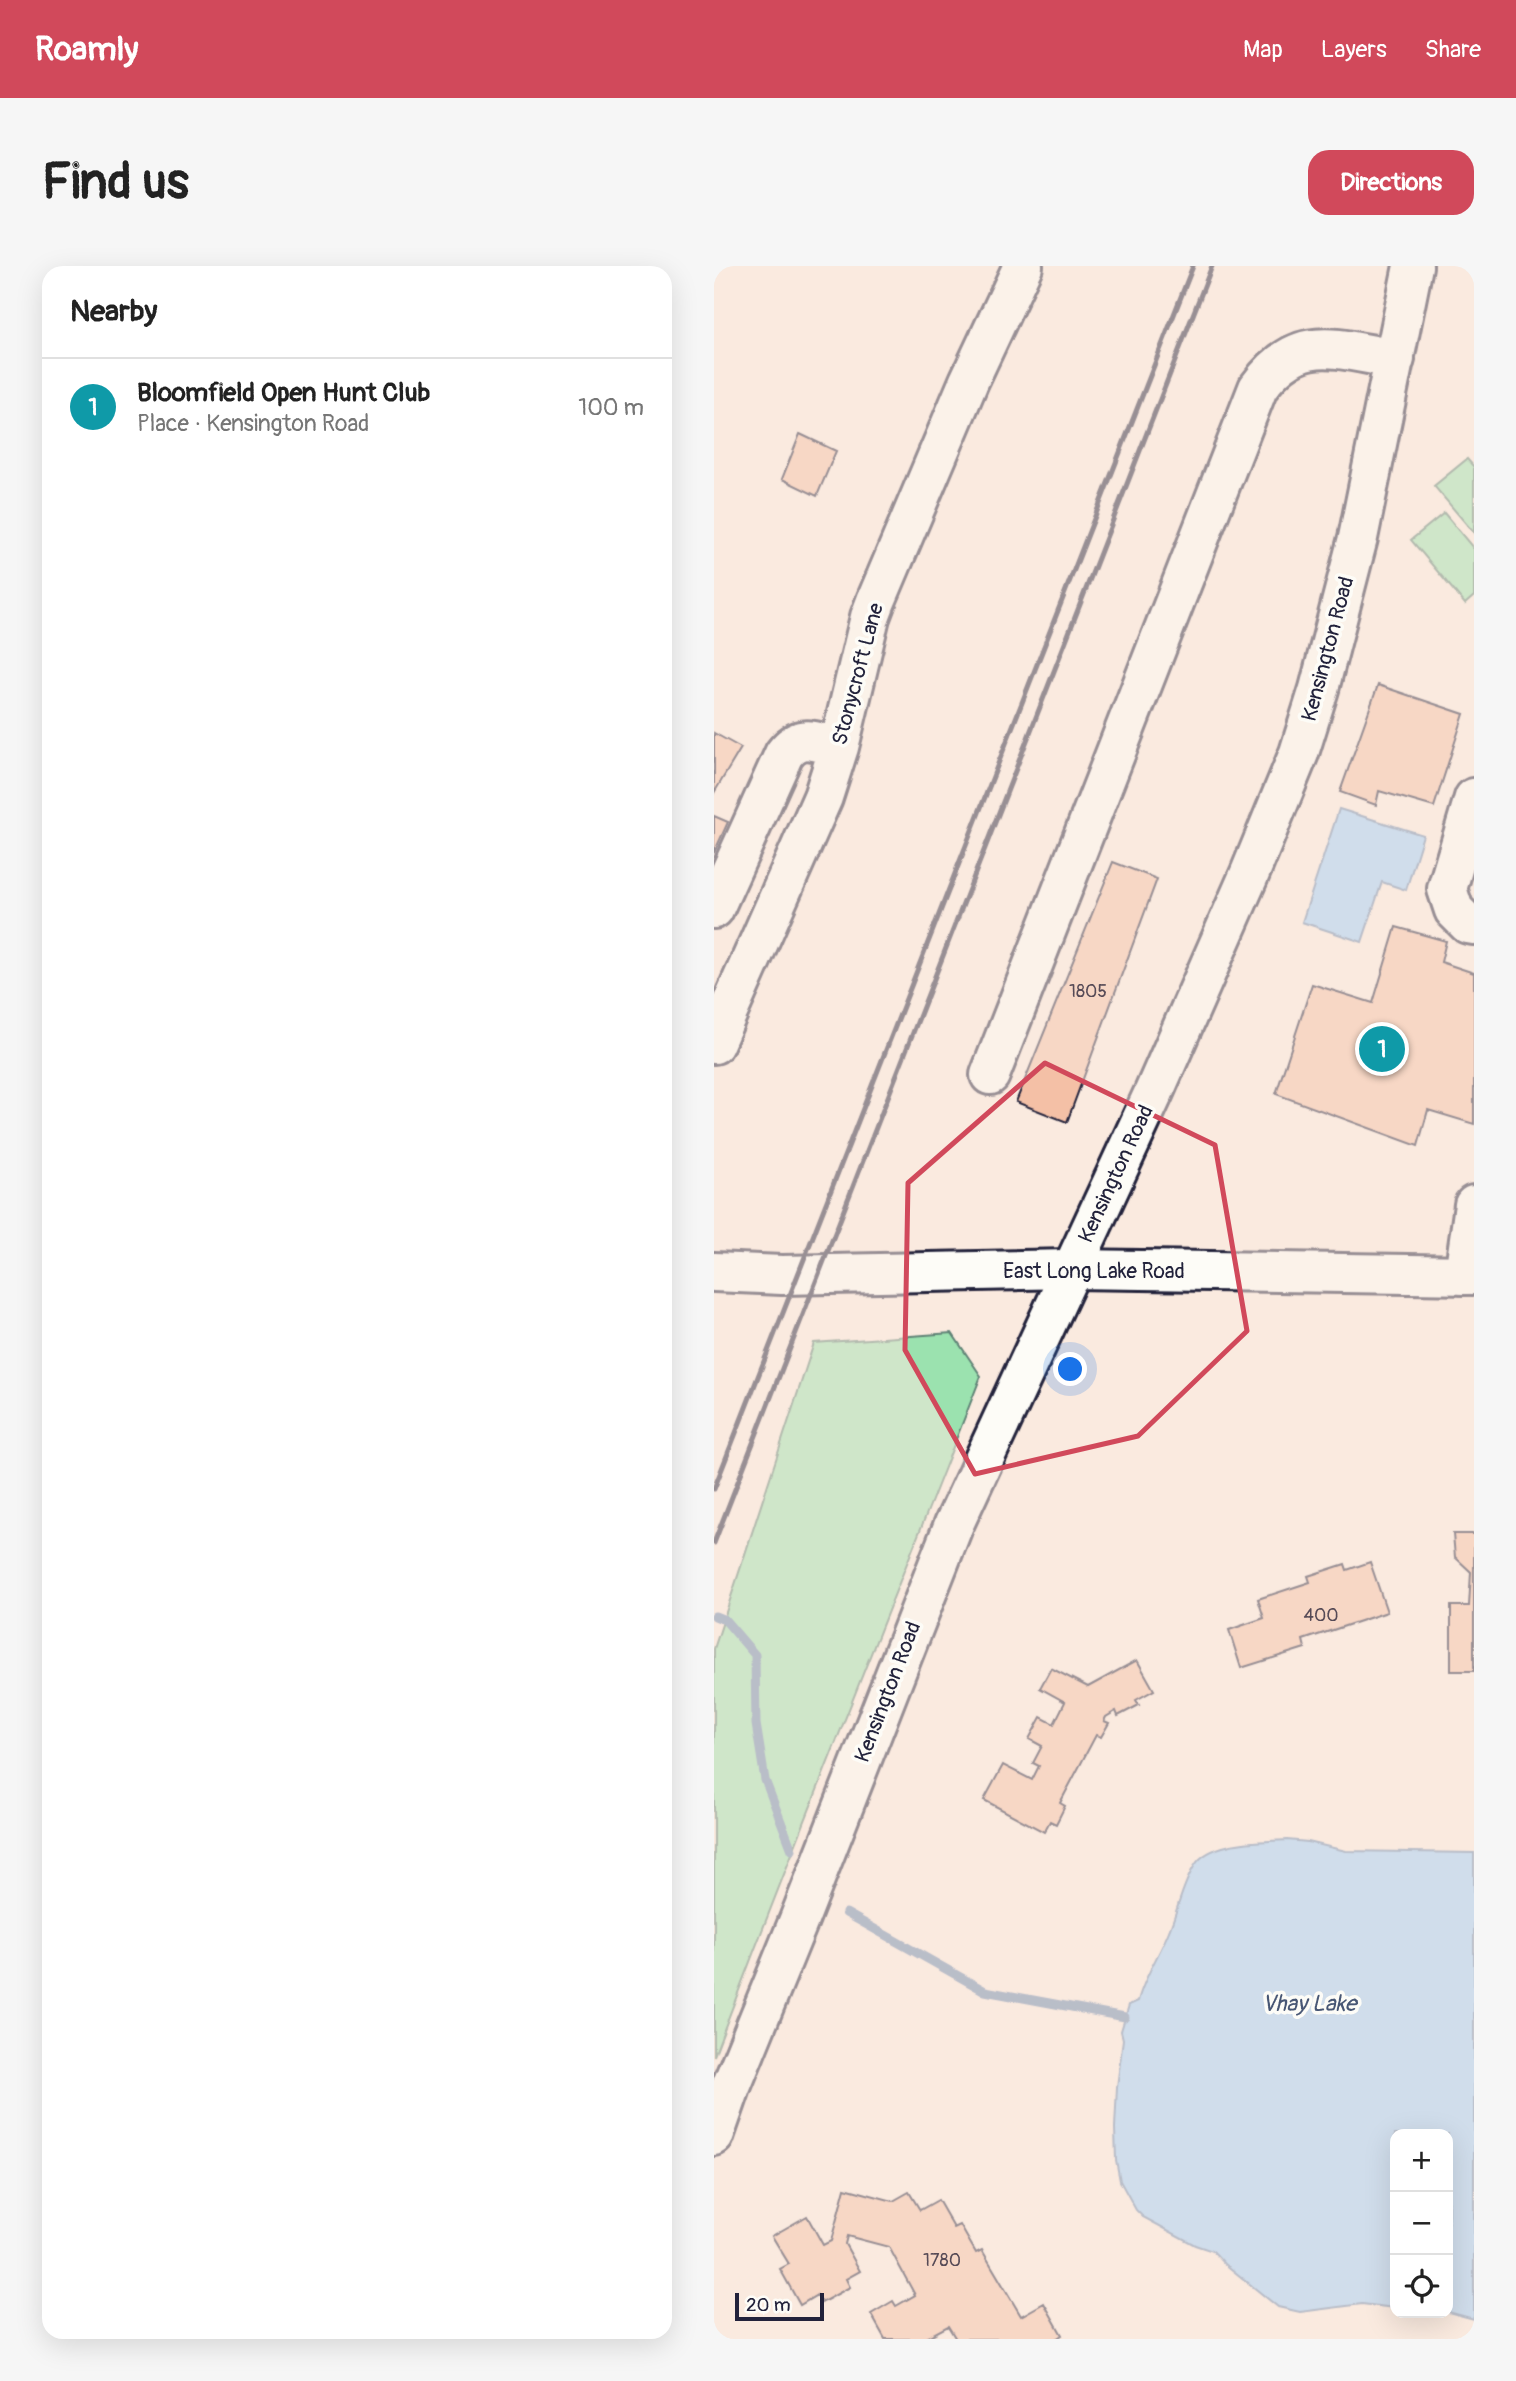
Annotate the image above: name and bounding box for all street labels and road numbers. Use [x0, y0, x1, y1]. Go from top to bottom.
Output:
street label: Kensington Road [1296, 574, 1360, 724]
street label: Stonycroft Lane [826, 599, 890, 748]
street label: Kensington Road [1072, 1101, 1160, 1247]
street label: East Long Lake Road [1003, 1258, 1185, 1285]
street label: Kensington Road [849, 1618, 927, 1766]

